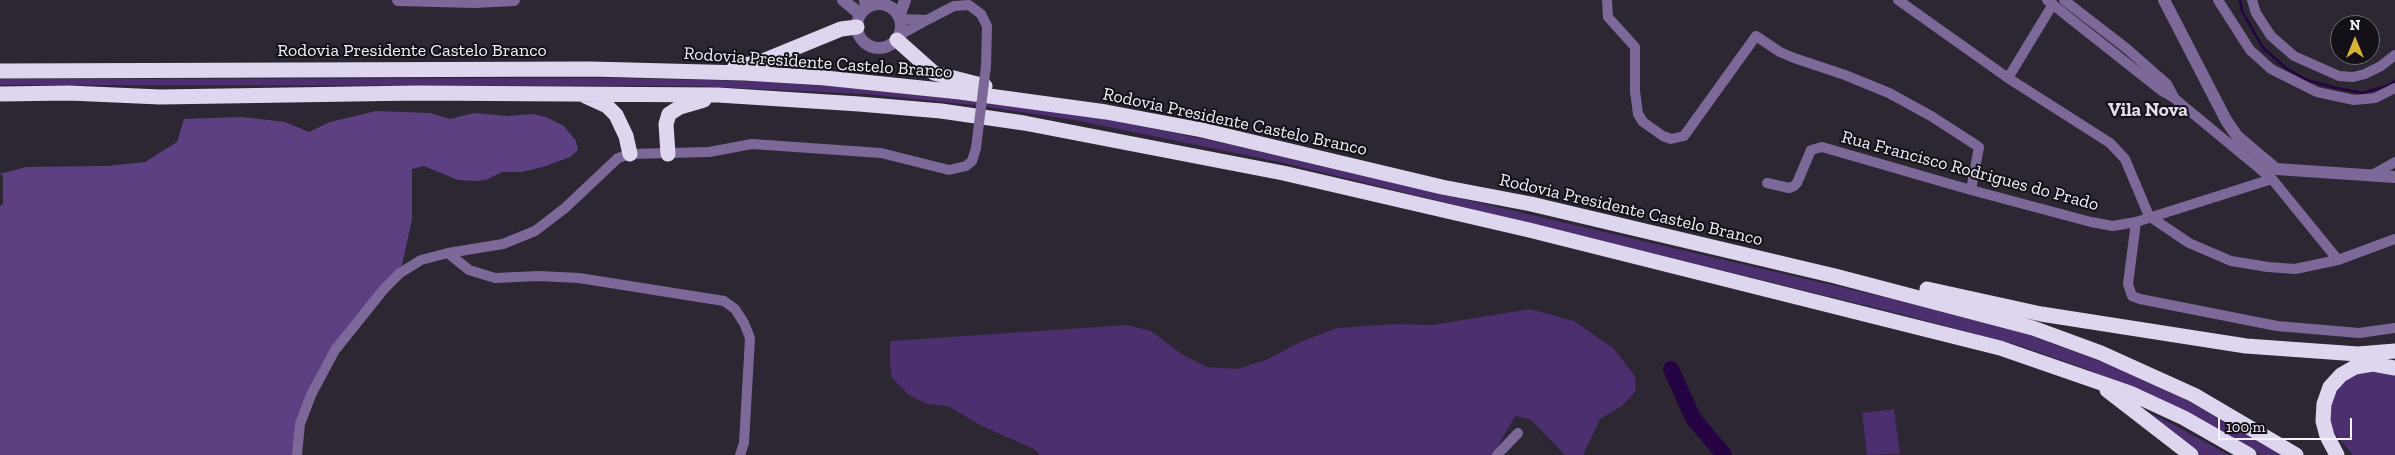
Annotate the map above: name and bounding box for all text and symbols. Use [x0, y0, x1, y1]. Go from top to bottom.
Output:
north arrow [2330, 15, 2380, 65]
text: N [2350, 17, 2360, 34]
street label: Rodovia Presidente Castelo Branco [277, 40, 547, 62]
street label: Rodovia Presidente Castelo Branco [683, 43, 953, 83]
street label: Rodovia Presidente Castelo Branco [1101, 83, 1369, 161]
district label: Vila Nova [2108, 100, 2188, 122]
street label: Rua Francisco Rodrigues do Prado [1839, 126, 2101, 216]
street label: Rodovia Presidente Castelo Branco [1497, 169, 1765, 251]
scale bar [2220, 408, 2354, 440]
text: 100 m [2226, 418, 2265, 436]

